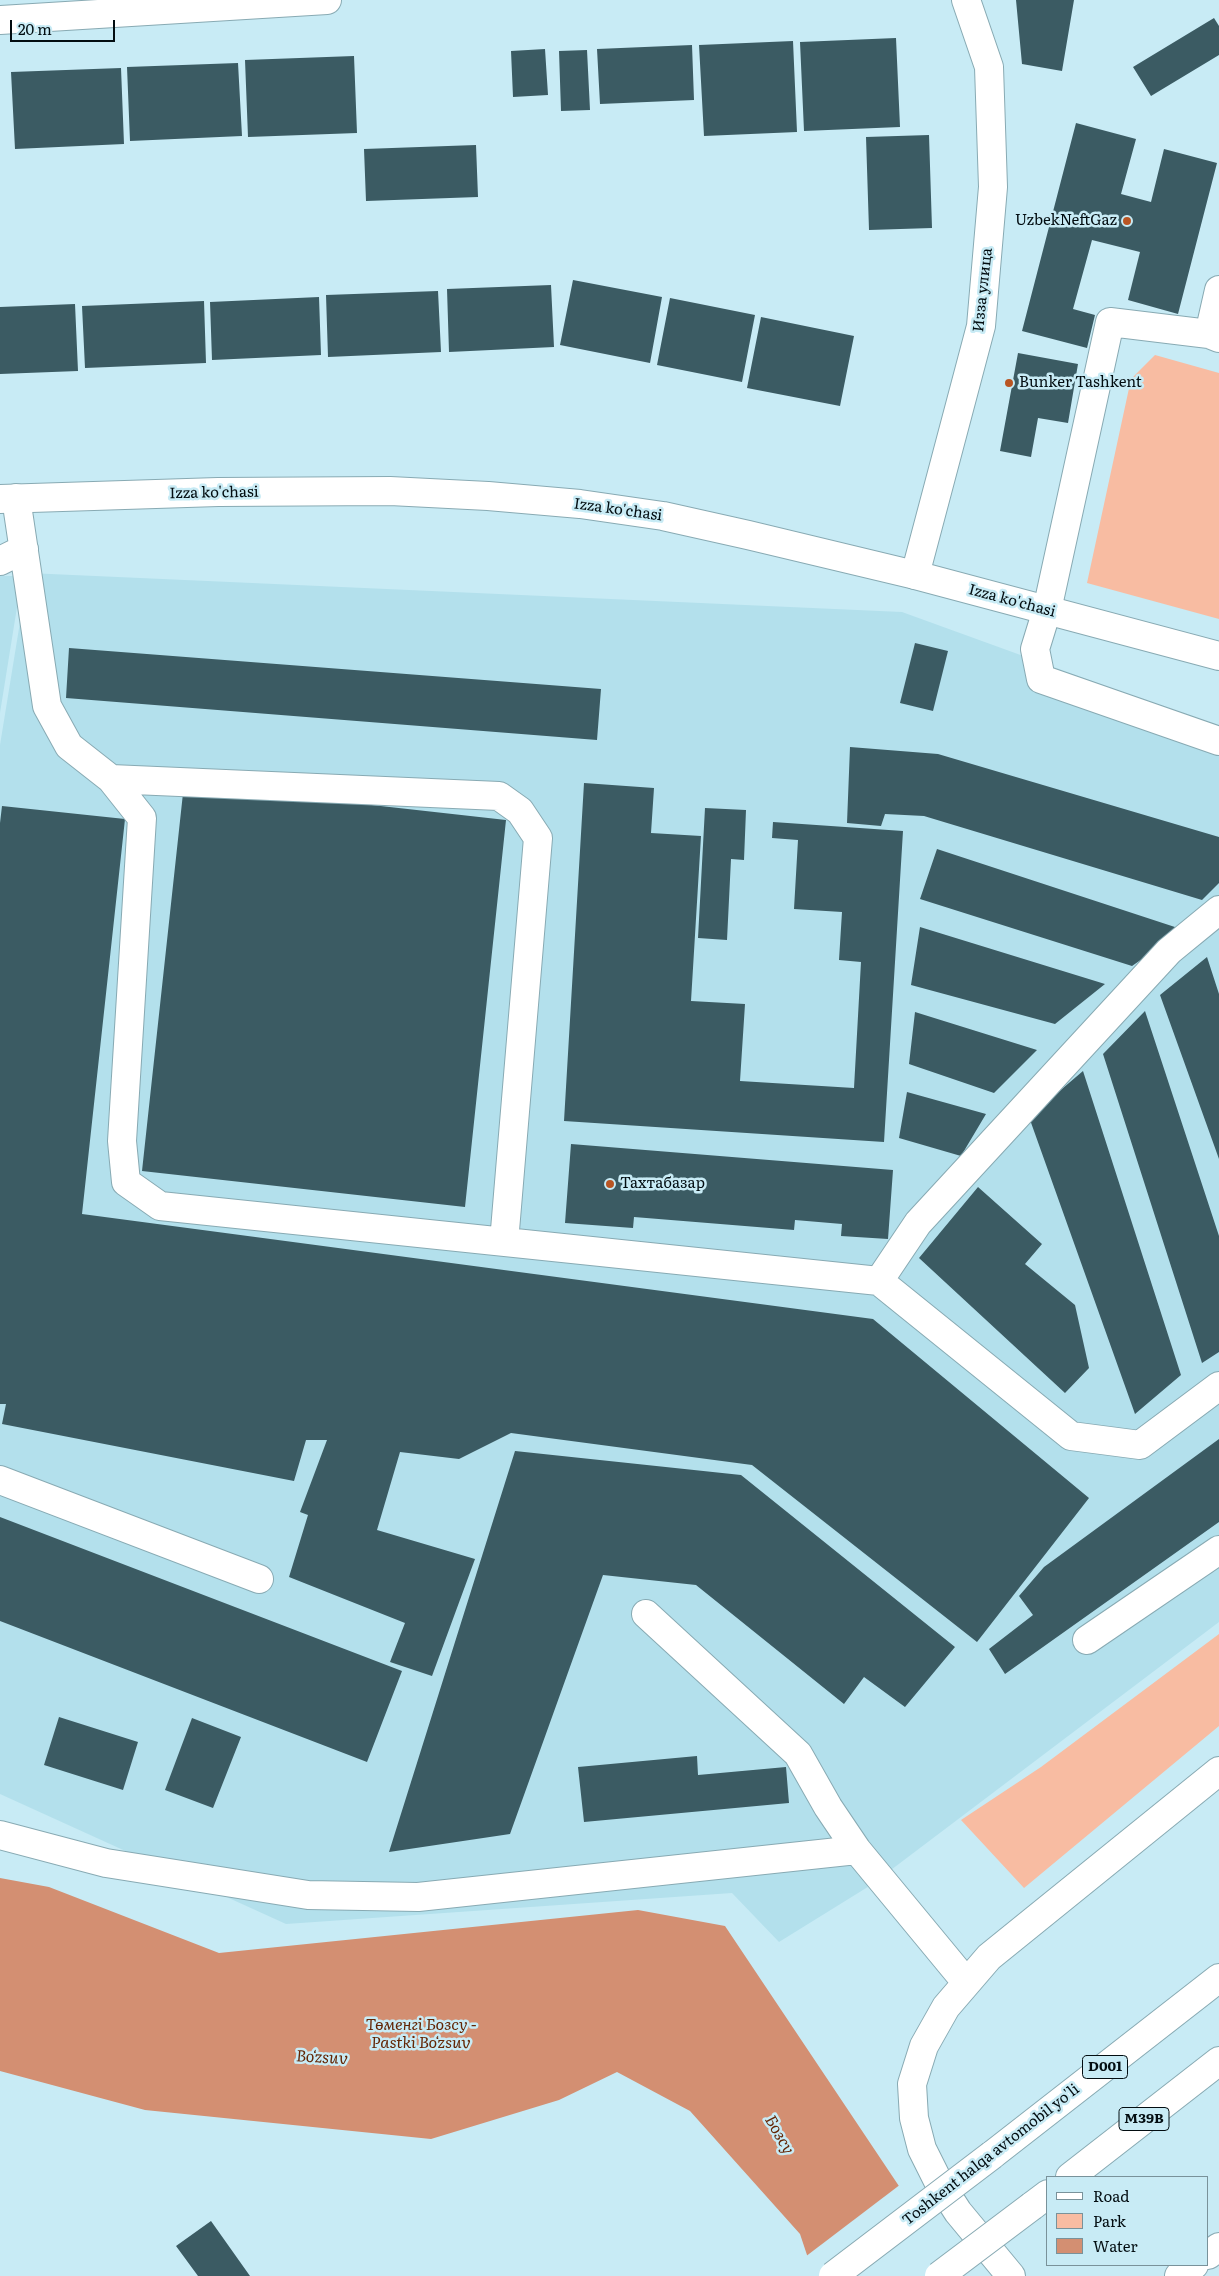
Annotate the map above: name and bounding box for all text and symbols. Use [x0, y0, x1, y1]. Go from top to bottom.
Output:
scale bar [12, 10, 118, 42]
text: 20 m [18, 17, 52, 40]
place label: UzbekNeftGaz [1015, 212, 1117, 230]
marker: UzbekNeftGaz [1121, 215, 1133, 227]
street label: Изза улица [970, 247, 996, 333]
place label: Bunker Tashkent [1019, 374, 1142, 392]
marker: Bunker Tashkent [1003, 377, 1015, 389]
street label: Izza ko'chasi [169, 483, 259, 503]
street label: Izza ko'chasi [573, 495, 663, 525]
street label: Izza ko'chasi [967, 581, 1057, 621]
place label: Тахтабазар [620, 1175, 705, 1193]
marker: Тахтабазар [604, 1178, 616, 1190]
water label: Төменгі Бозсу - Pastki Boʻzsuv [366, 2015, 476, 2053]
water label: Boʻzsuv [295, 2047, 349, 2069]
road number: D001 [1082, 2056, 1128, 2078]
street label: Toshkent halqa avtomobil yo'li [899, 2080, 1083, 2230]
road number: M39B [1119, 2108, 1169, 2130]
water label: Бозсу [760, 2112, 798, 2158]
legend [1046, 2176, 1209, 2266]
text: Road [1093, 2184, 1129, 2207]
text: Park [1093, 2209, 1126, 2232]
text: Water [1093, 2234, 1138, 2257]

